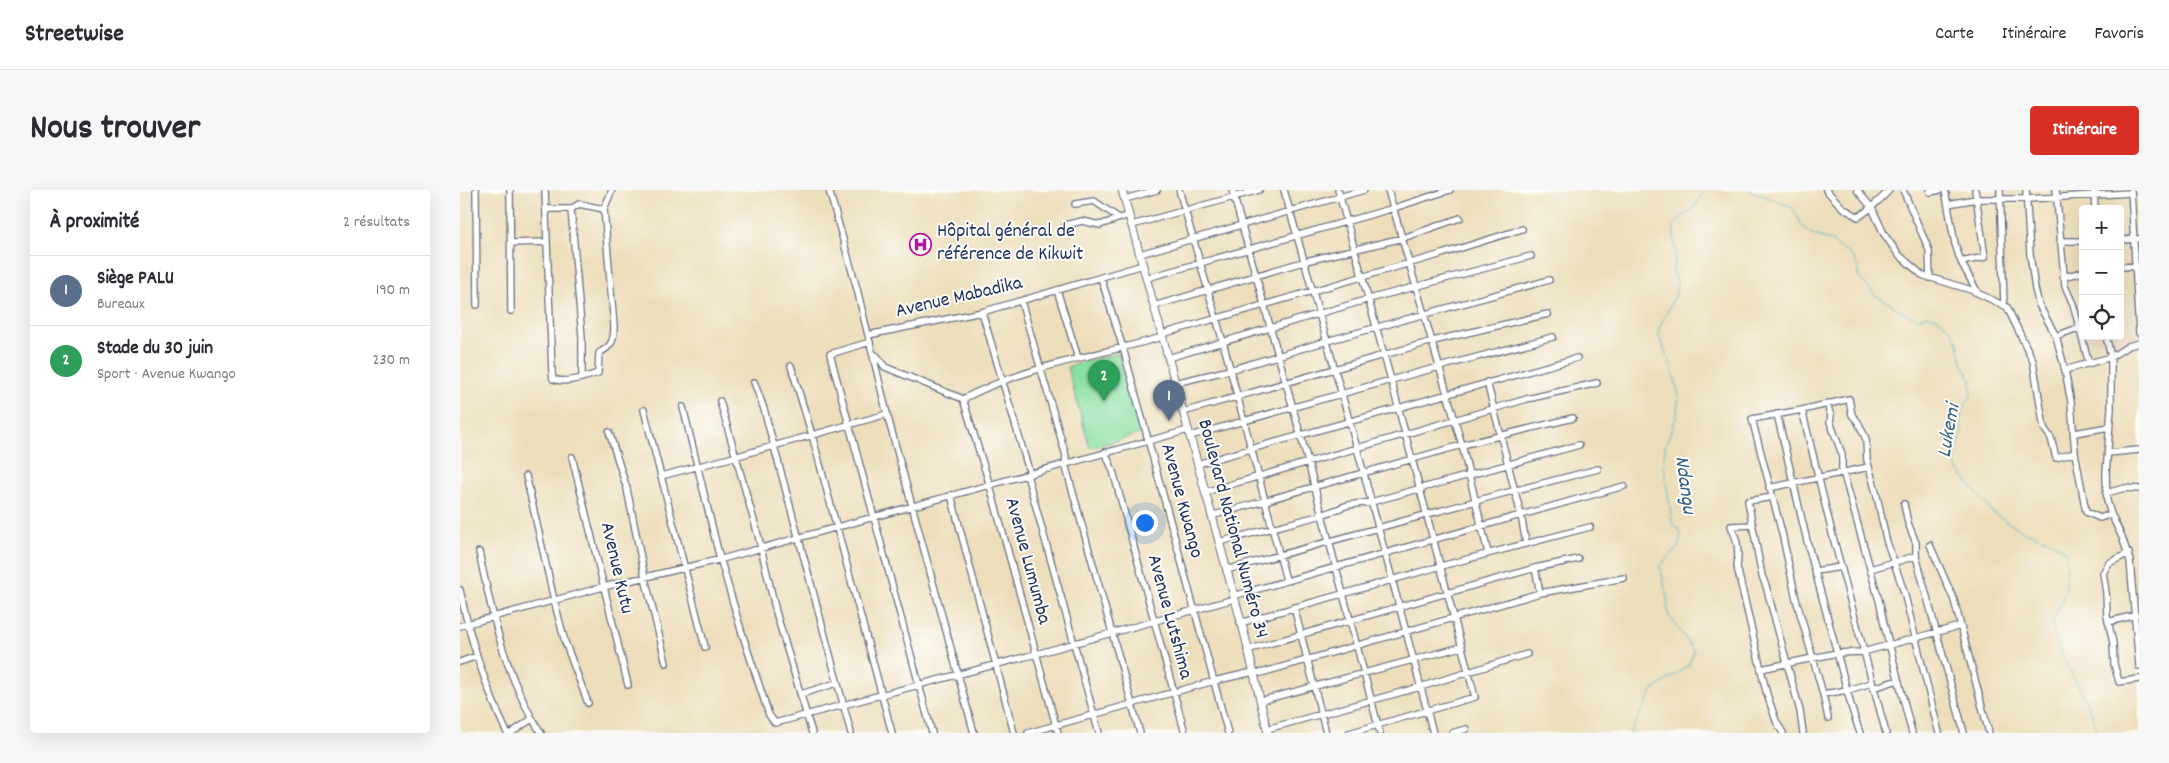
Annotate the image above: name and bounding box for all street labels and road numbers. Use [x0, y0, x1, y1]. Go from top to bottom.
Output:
street label: Avenue Mabadika [893, 270, 1026, 326]
street label: Boulevard National Numéro 34 [1189, 416, 1275, 642]
street label: Avenue Kwango [1152, 441, 1210, 562]
street label: Avenue Lumumba [997, 494, 1058, 628]
street label: Avenue Kutu [592, 519, 640, 617]
street label: Avenue Lutshima [1139, 552, 1199, 683]

